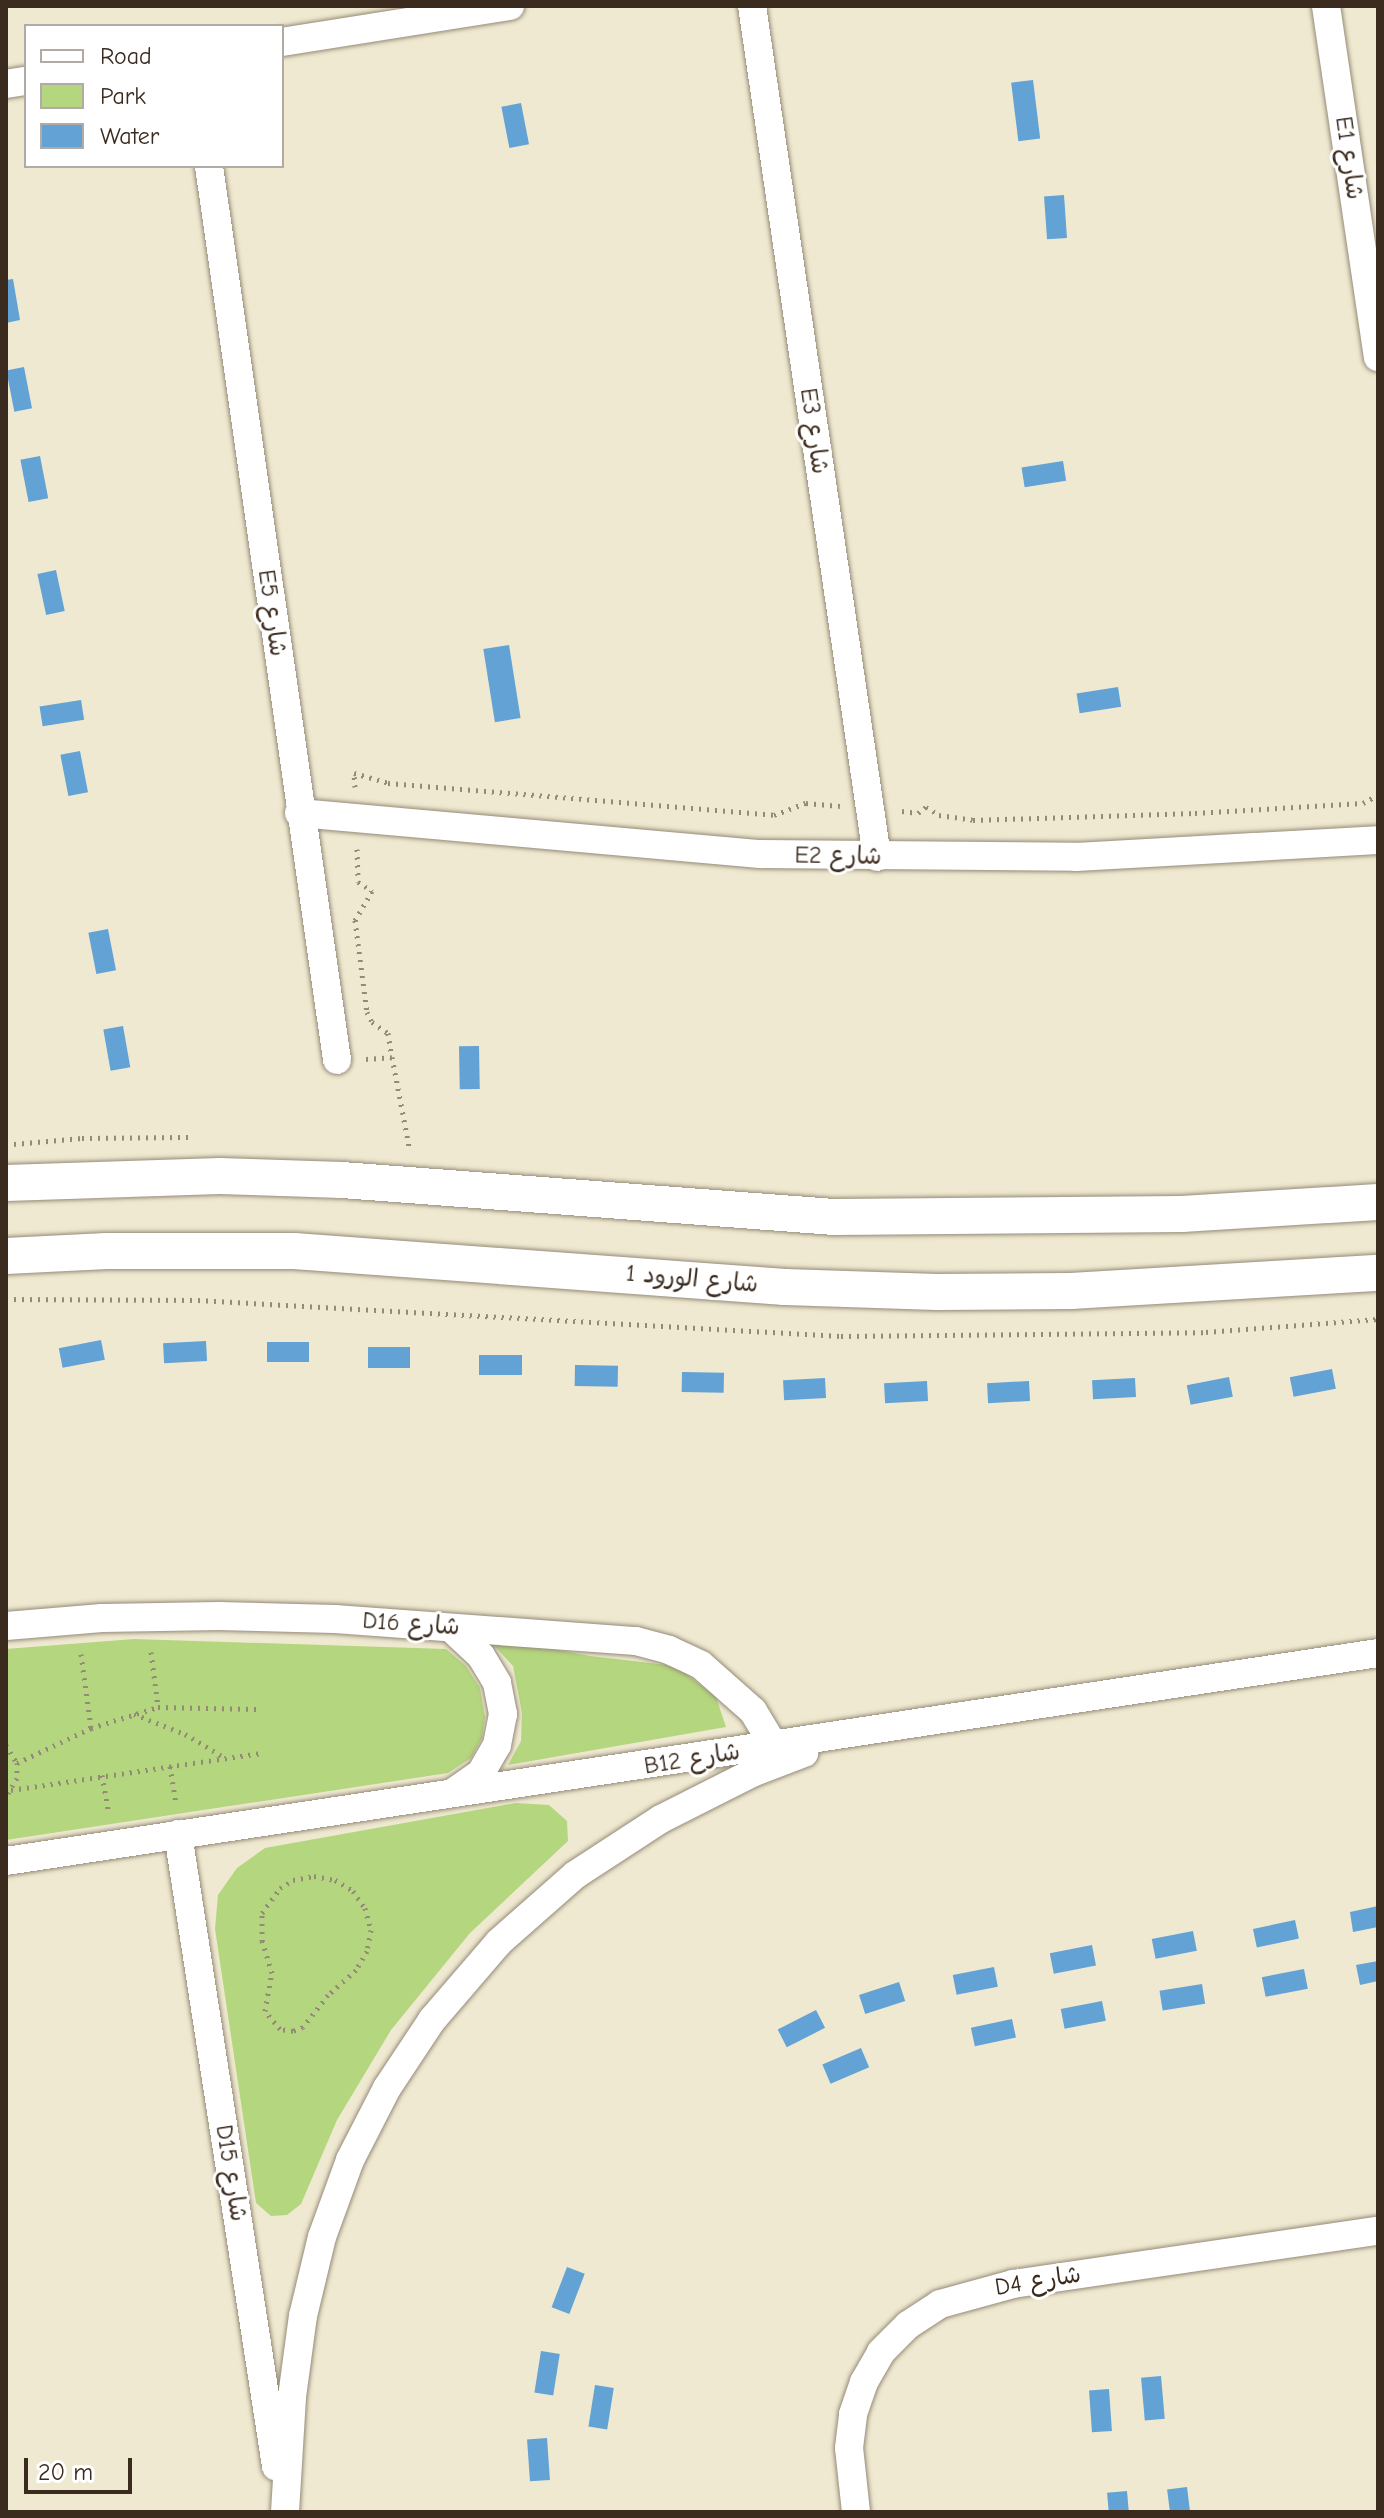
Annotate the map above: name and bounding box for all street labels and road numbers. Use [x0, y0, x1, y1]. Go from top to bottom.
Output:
street label: E1 شارع [1329, 114, 1369, 202]
street label: E3 شارع [794, 386, 834, 476]
street label: E5 شارع [252, 568, 292, 658]
street label: E2 شارع [794, 841, 882, 871]
street label: شارع الورود 1 [625, 1259, 759, 1299]
street label: D16 شارع [361, 1606, 461, 1642]
street label: B12 شارع [642, 1737, 742, 1781]
street label: D15 شارع [209, 2123, 253, 2223]
street label: D4 شارع [993, 2260, 1083, 2302]

